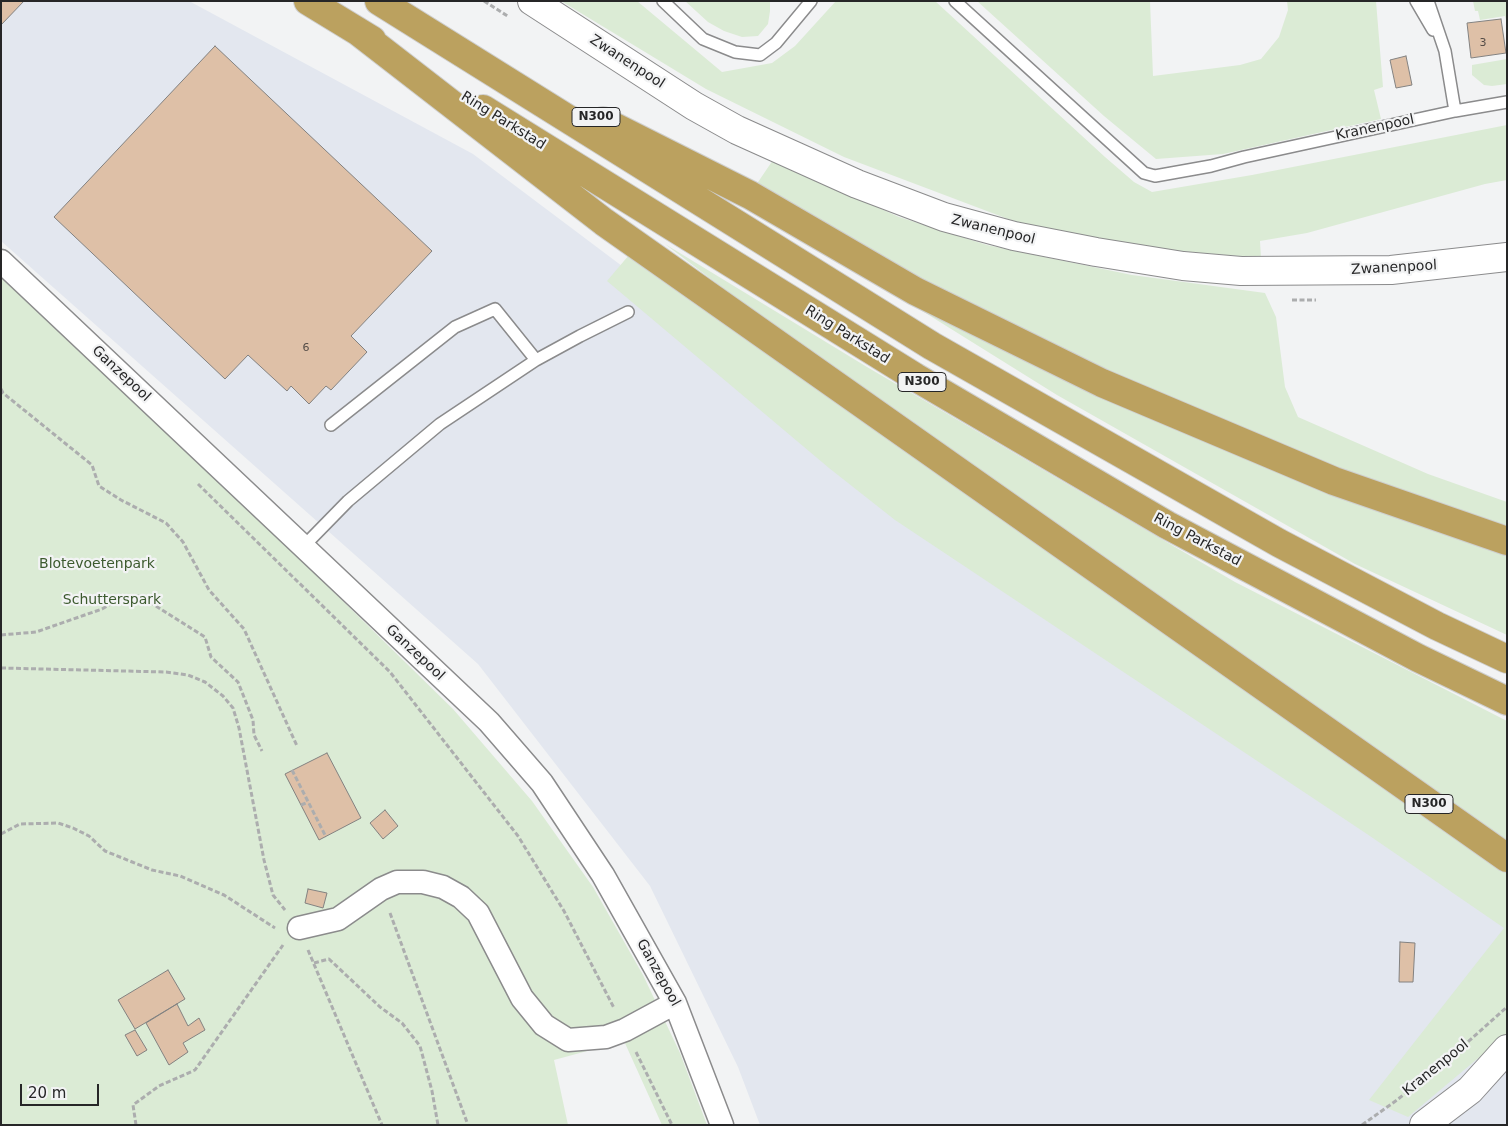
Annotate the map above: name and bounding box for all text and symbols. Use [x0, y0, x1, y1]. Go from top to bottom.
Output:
street label: Zwanenpool [586, 32, 668, 92]
house number: 3 [1480, 36, 1486, 50]
street label: Ring Parkstad [458, 88, 548, 154]
road number: N300 [572, 108, 620, 126]
street label: Kranenpool [1334, 111, 1416, 145]
street label: Zwanenpool [949, 211, 1037, 249]
street label: Zwanenpool [1351, 257, 1437, 279]
street label: Ring Parkstad [802, 302, 892, 368]
house number: 6 [303, 341, 309, 355]
street label: Ganzepool [88, 343, 154, 405]
road number: N300 [898, 372, 946, 392]
street label: Ring Parkstad [1151, 510, 1243, 570]
park label: Blotevoetenpark [39, 556, 155, 572]
park label: Schutterspark [63, 592, 161, 608]
street label: Ganzepool [382, 622, 448, 684]
road number: N300 [1405, 794, 1453, 814]
street label: Ganzepool [633, 936, 683, 1010]
street label: Kranenpool [1400, 1036, 1472, 1100]
scale bar [22, 1074, 101, 1106]
text: 20 m [28, 1084, 66, 1102]

